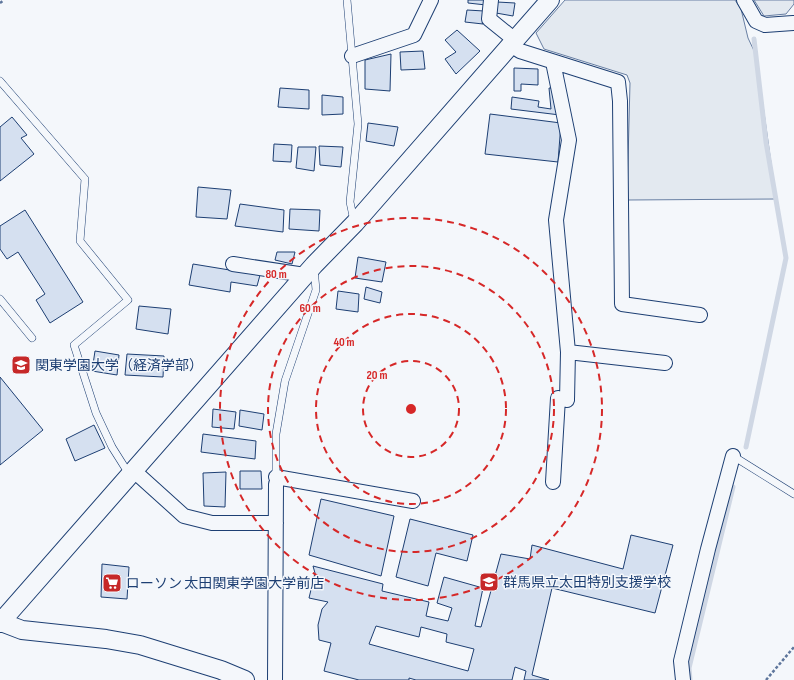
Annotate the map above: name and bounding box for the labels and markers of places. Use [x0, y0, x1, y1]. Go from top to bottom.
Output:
school or university icon: 関東学園大学（経済学部） [10, 354, 32, 376]
place label: 関東学園大学（経済学部） [35, 357, 203, 374]
centre of rings [404, 402, 418, 416]
school or university icon: 群馬県立太田特別支援学校 [478, 571, 500, 593]
supermarket icon: ローソン 太田関東学園大学前店 [101, 572, 123, 594]
place label: 群馬県立太田特別支援学校 [503, 574, 671, 591]
place label: ローソン 太田関東学園大学前店 [126, 575, 324, 592]

